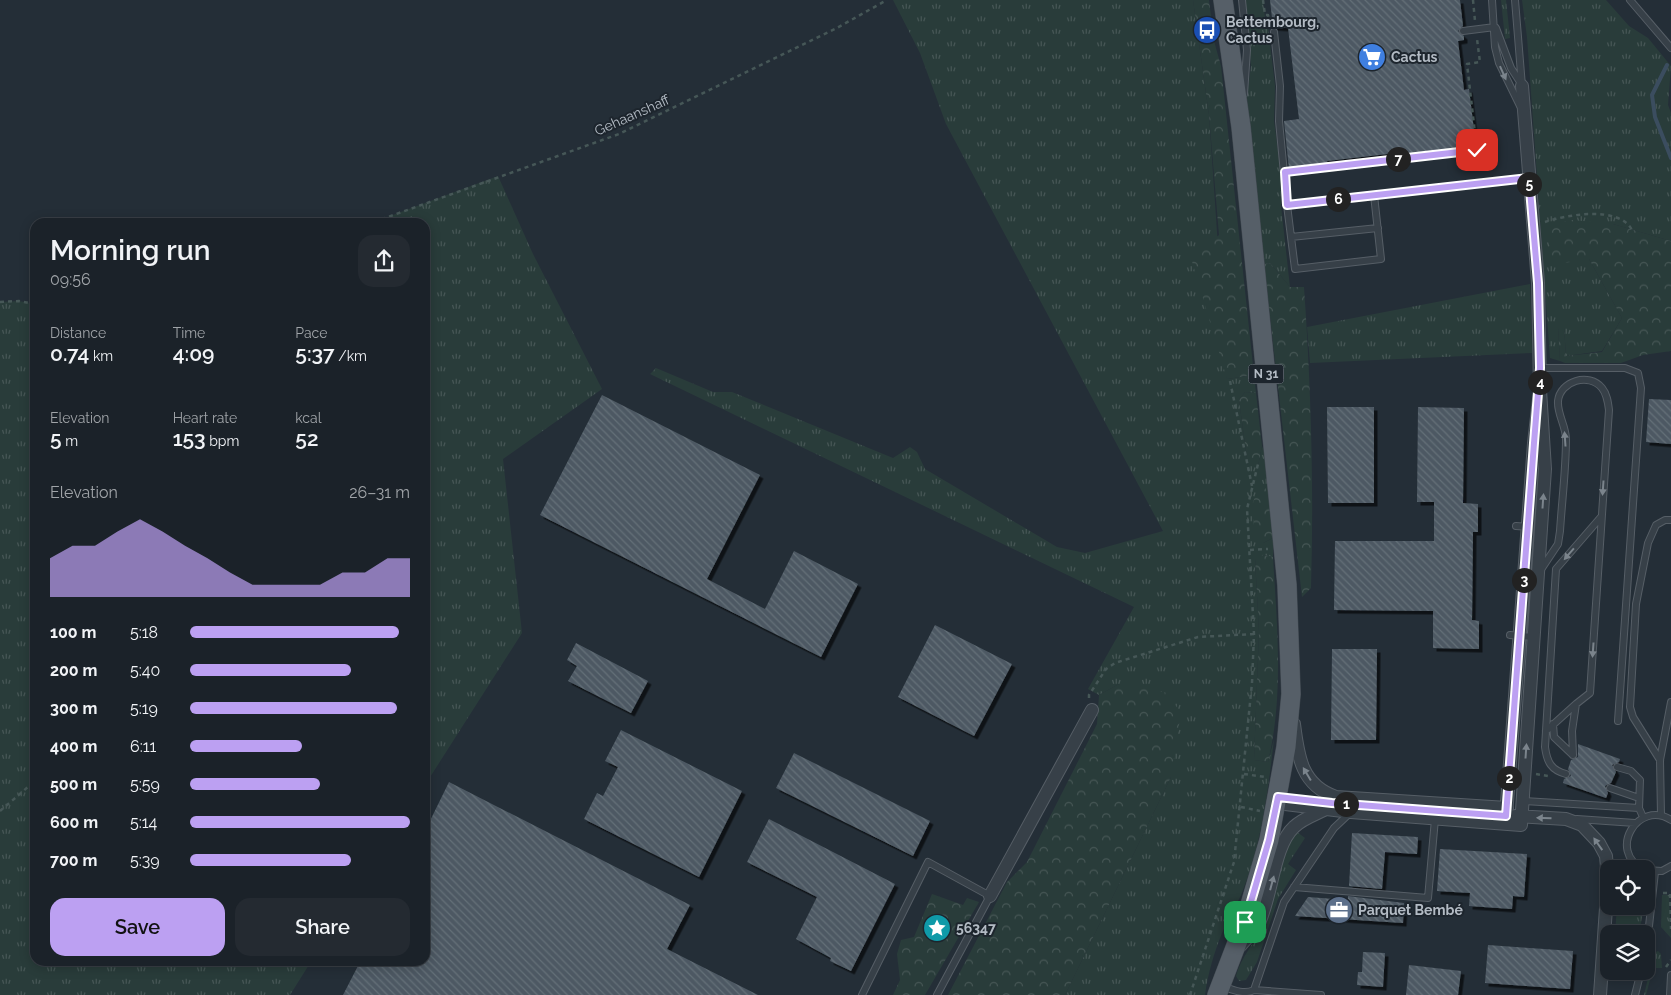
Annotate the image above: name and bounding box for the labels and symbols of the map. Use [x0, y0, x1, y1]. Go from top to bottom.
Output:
place label: Bettembourg, Cactus [1226, 14, 1319, 46]
bus stop icon: Bettembourg, Cactus [1192, 15, 1222, 45]
supermarket icon: Cactus [1357, 42, 1387, 72]
place label: Cactus [1391, 49, 1438, 65]
one-way arrow [1500, 66, 1508, 80]
street label: Gehaanshaff [592, 91, 673, 139]
pin [1456, 129, 1498, 171]
pin: 7 [1386, 146, 1410, 172]
pin: 5 [1516, 172, 1542, 196]
pin: 6 [1326, 186, 1350, 212]
road number: N 31 [1248, 364, 1284, 384]
pin: 4 [1528, 370, 1552, 394]
one-way arrow [1560, 430, 1568, 446]
one-way arrow [1599, 480, 1607, 496]
one-way arrow [1539, 493, 1547, 509]
one-way arrow [1564, 548, 1575, 560]
pin: 3 [1512, 568, 1536, 592]
one-way arrow [1588, 642, 1596, 658]
one-way arrow [1522, 742, 1530, 758]
pin: 2 [1496, 766, 1522, 790]
one-way arrow [1303, 768, 1312, 781]
pin: 1 [1334, 792, 1358, 816]
one-way arrow [1535, 813, 1551, 821]
one-way arrow [1593, 837, 1603, 851]
one-way arrow [1268, 876, 1276, 891]
office icon: Parquet Bembé [1324, 895, 1354, 925]
pin [1224, 901, 1266, 943]
place label: Parquet Bembé [1358, 902, 1463, 918]
place icon: 56347 [922, 913, 952, 943]
place label: 56347 [956, 920, 996, 936]

